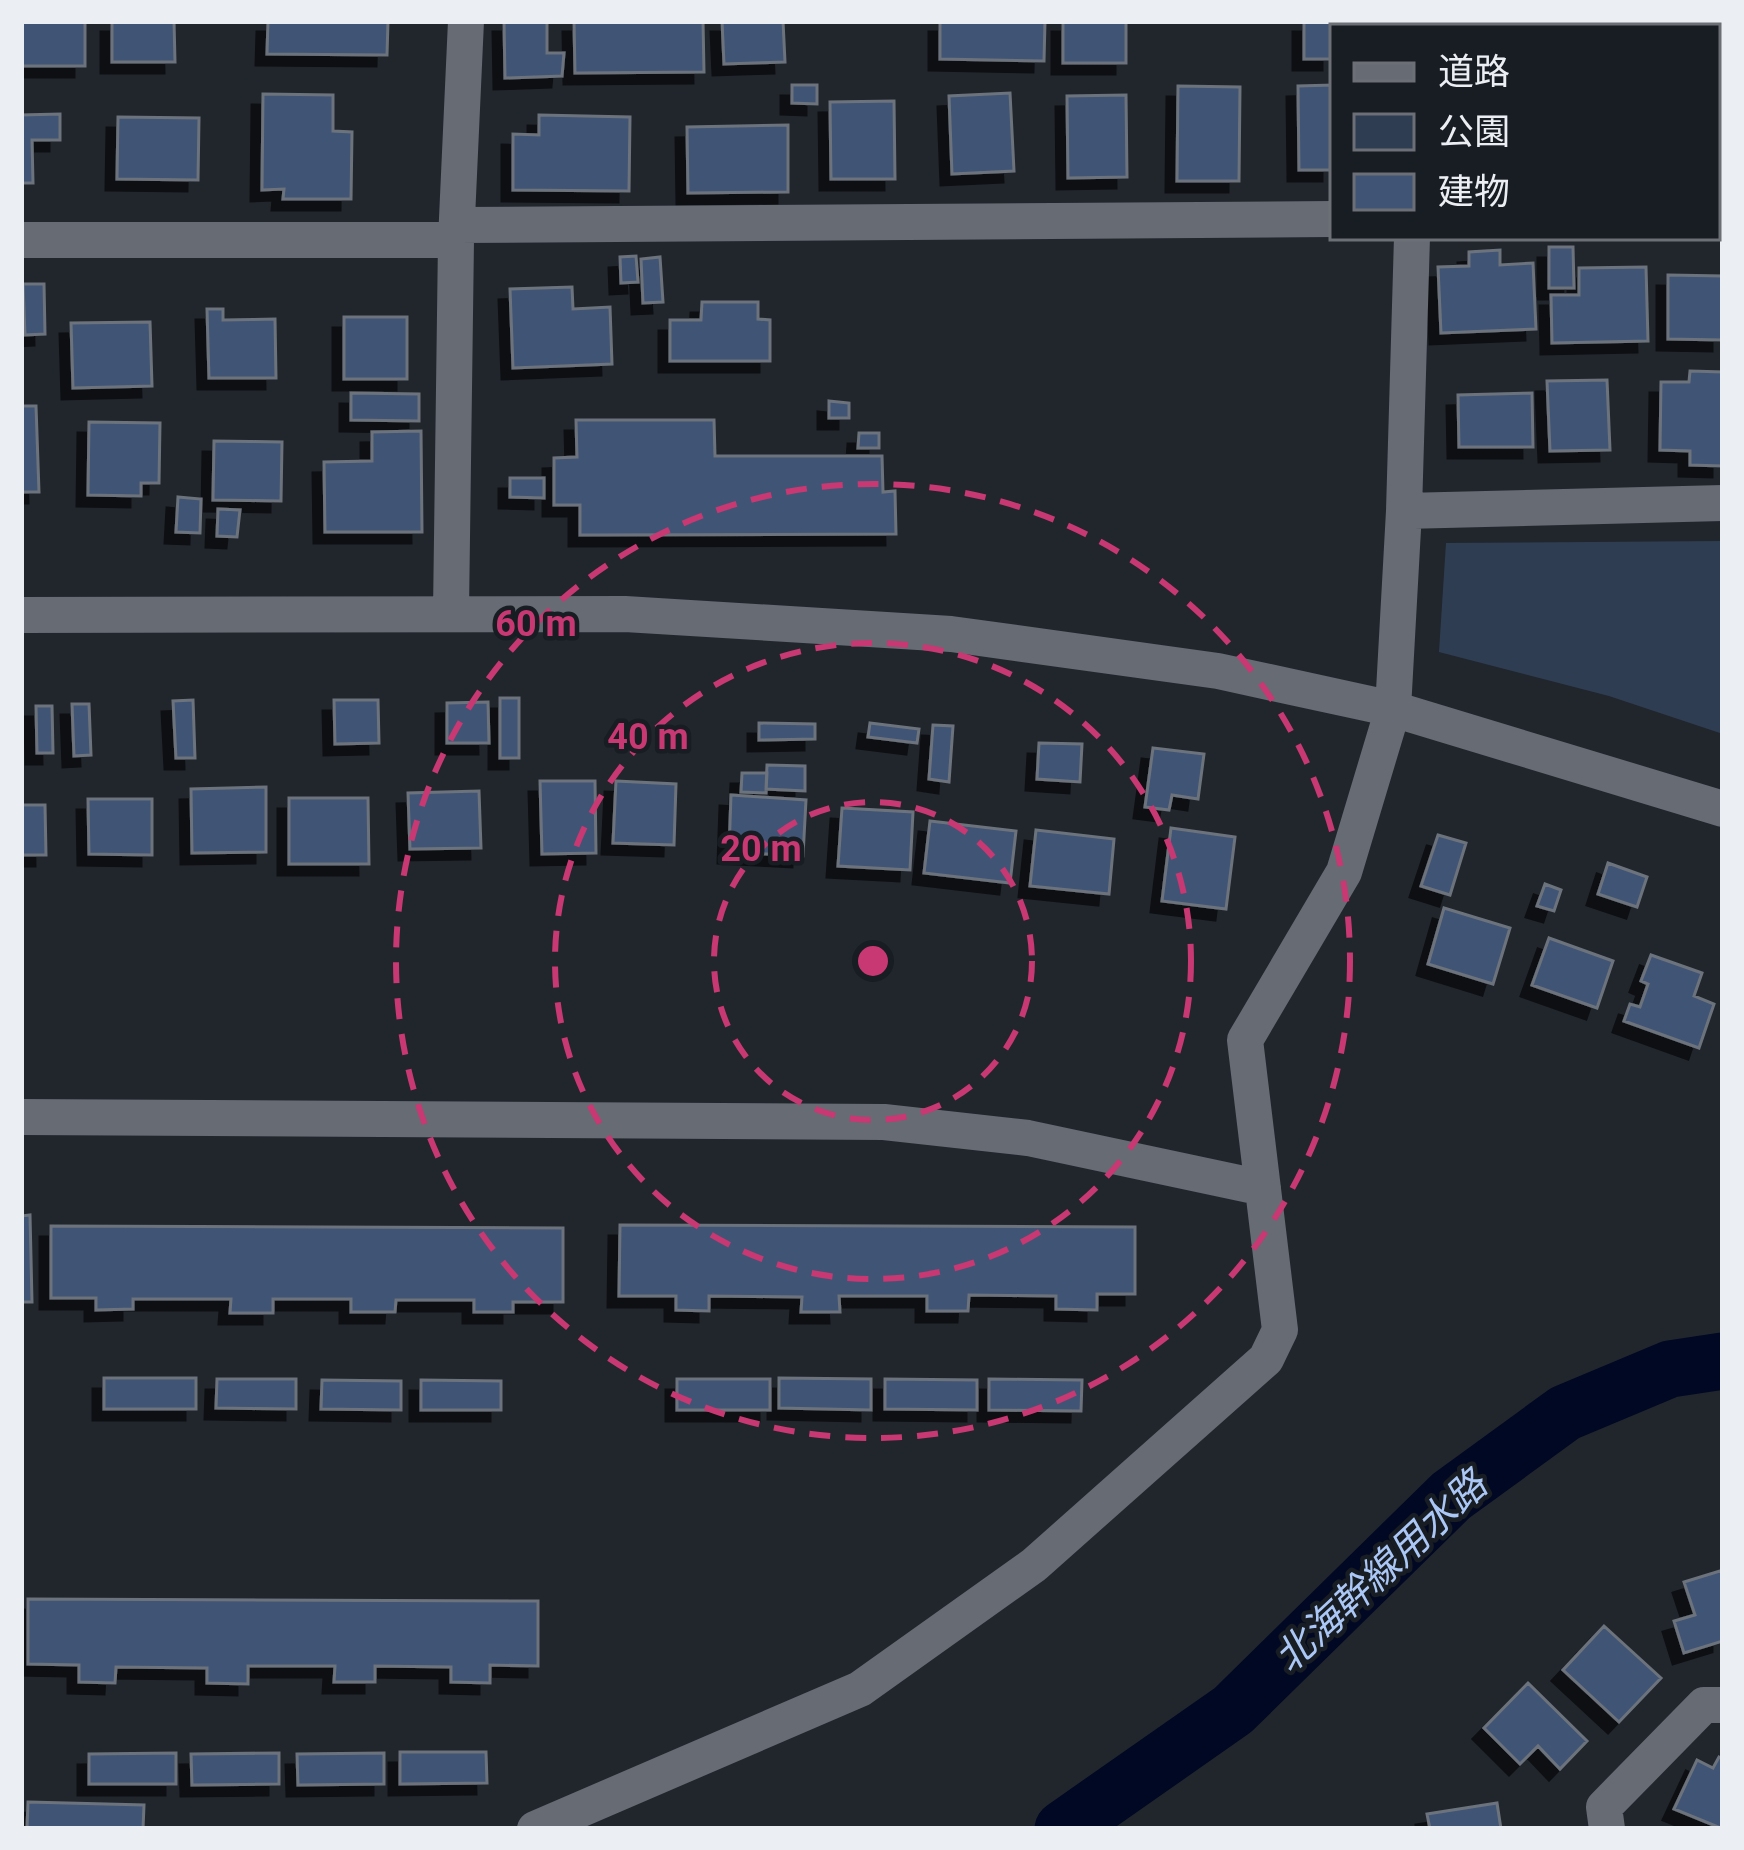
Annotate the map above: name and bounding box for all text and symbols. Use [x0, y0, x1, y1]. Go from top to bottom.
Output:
legend [1330, 24, 1720, 240]
text: 道路 [1438, 51, 1510, 93]
text: 公園 [1438, 111, 1510, 153]
text: 建物 [1438, 171, 1510, 213]
text: 60 m [495, 603, 577, 645]
text: 40 m [607, 716, 689, 758]
text: 20 m [720, 828, 802, 870]
centre of rings [852, 940, 894, 982]
water label: 北海幹線用水路 [1265, 1460, 1498, 1682]

